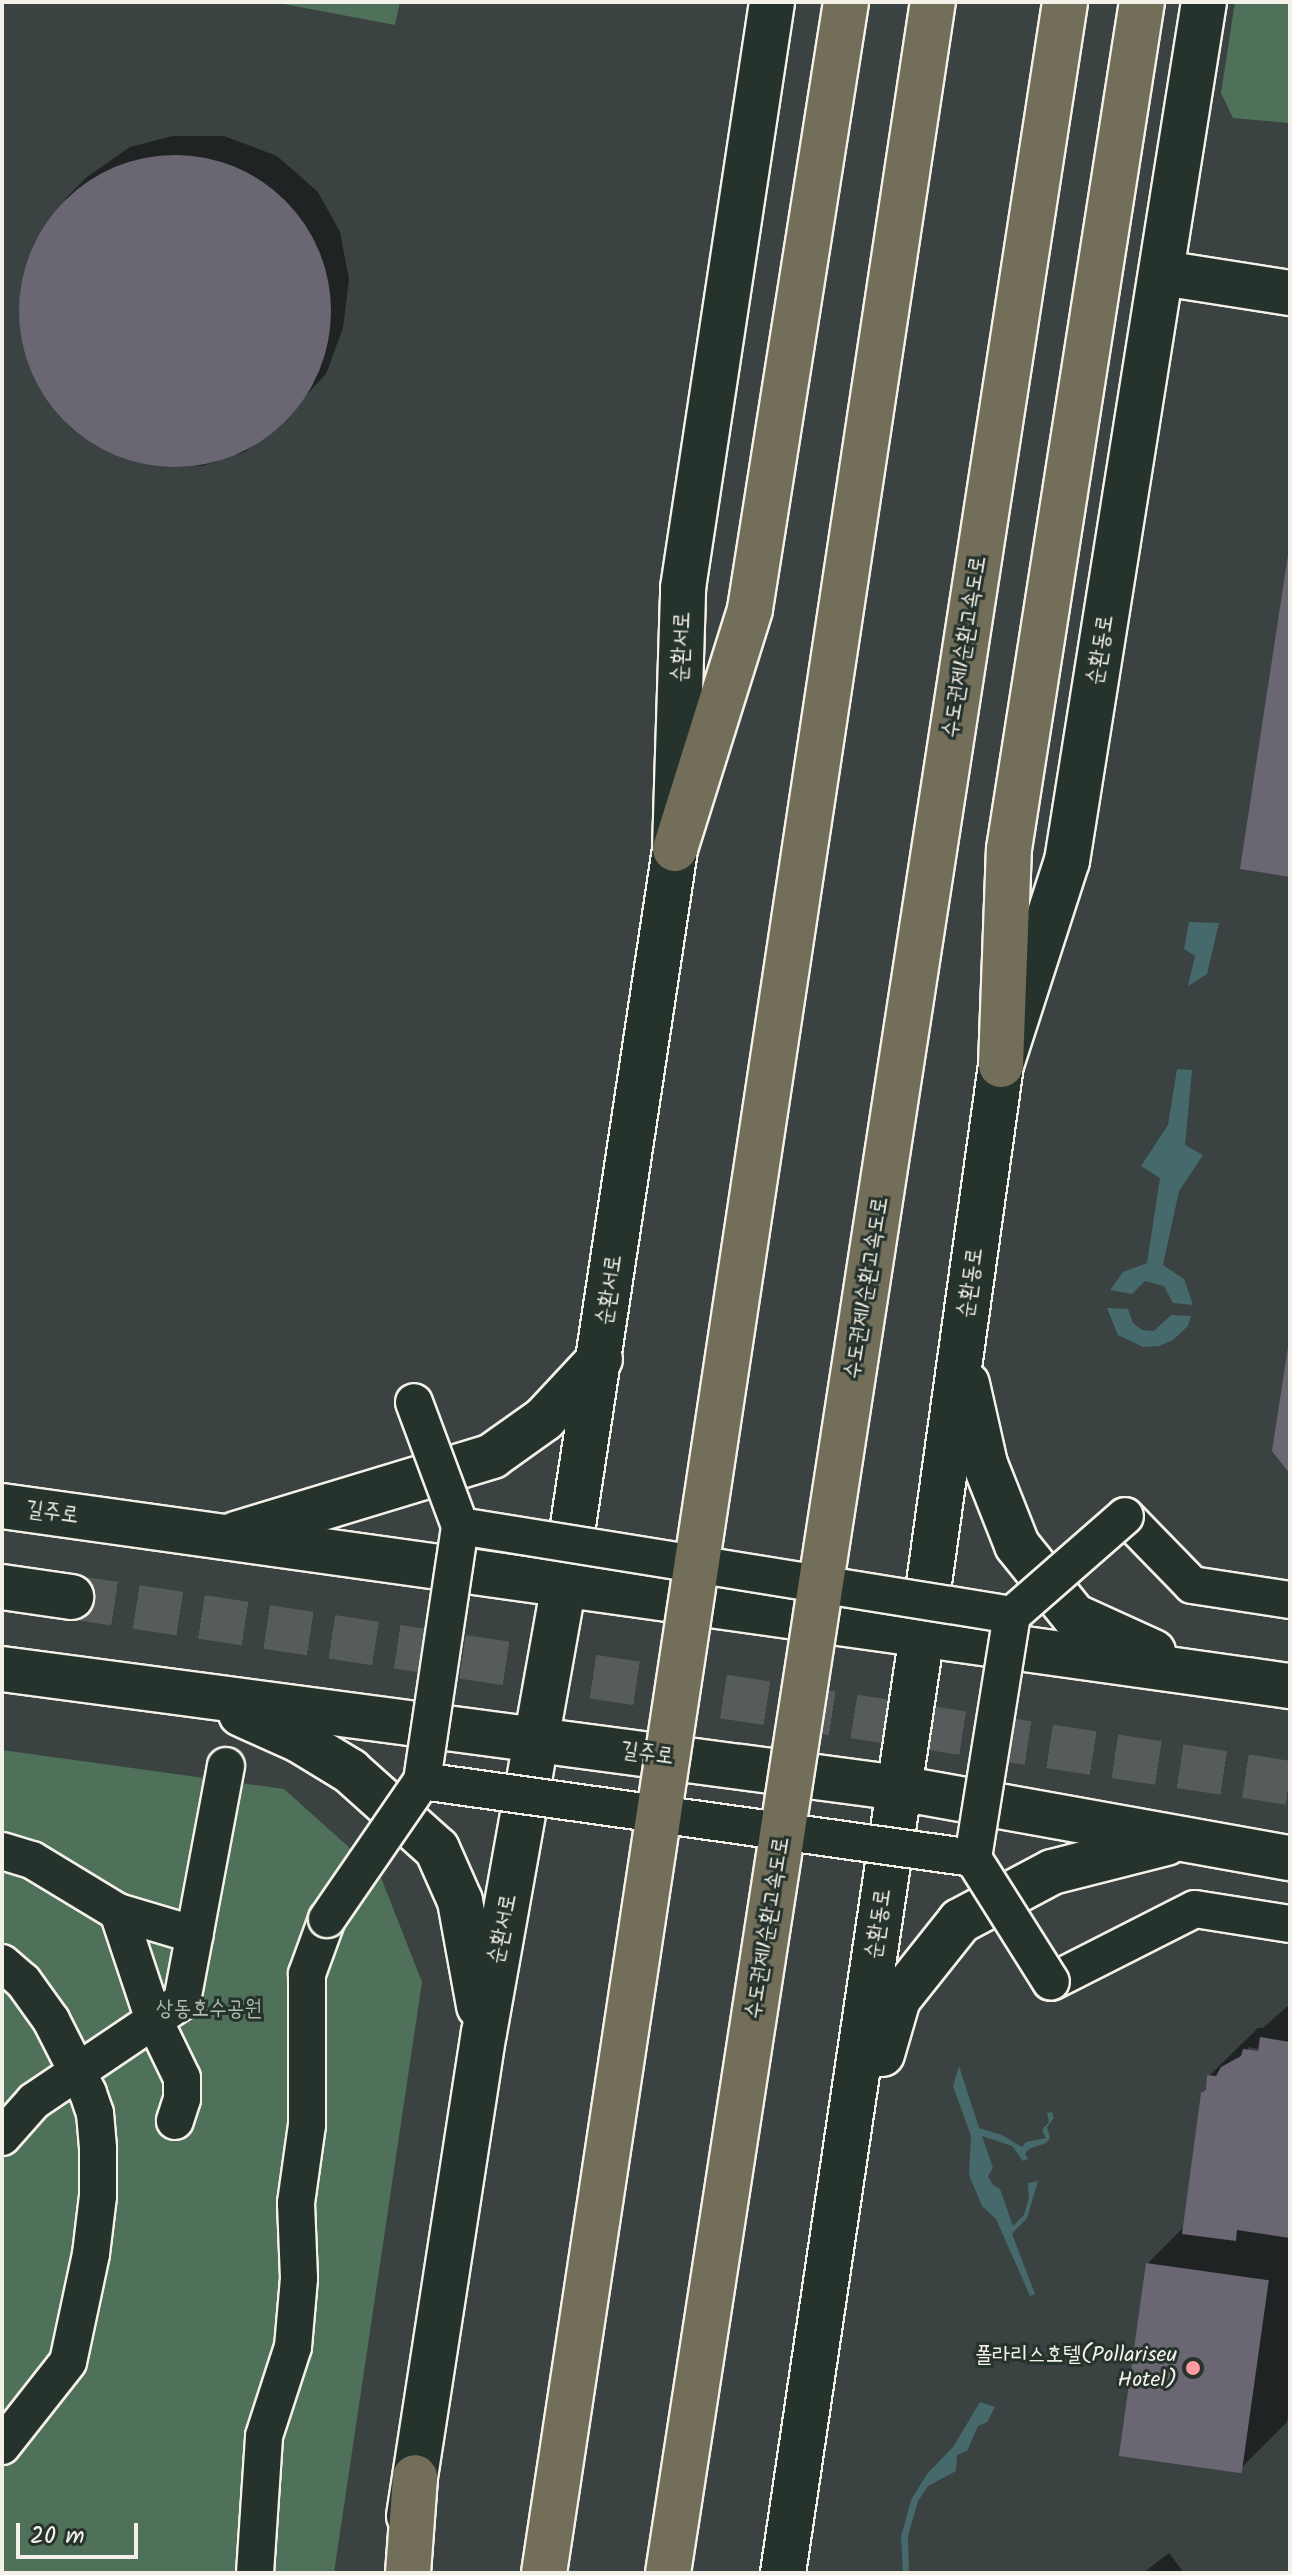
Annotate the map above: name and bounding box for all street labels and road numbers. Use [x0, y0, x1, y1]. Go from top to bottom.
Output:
street label: 수도권제1순환고속도로 [938, 554, 992, 740]
street label: 순환서로 [668, 611, 696, 683]
street label: 순환동로 [1082, 613, 1120, 687]
street label: 수도권제1순환고속도로 [840, 1195, 894, 1381]
street label: 순환동로 [953, 1246, 989, 1320]
street label: 순환서로 [592, 1253, 628, 1327]
street label: 길주로 [24, 1496, 80, 1530]
street label: 길주로 [619, 1737, 675, 1771]
street label: 수도권제1순환고속도로 [741, 1835, 795, 2021]
street label: 순환동로 [861, 1887, 897, 1961]
street label: 순환서로 [483, 1892, 523, 1966]

